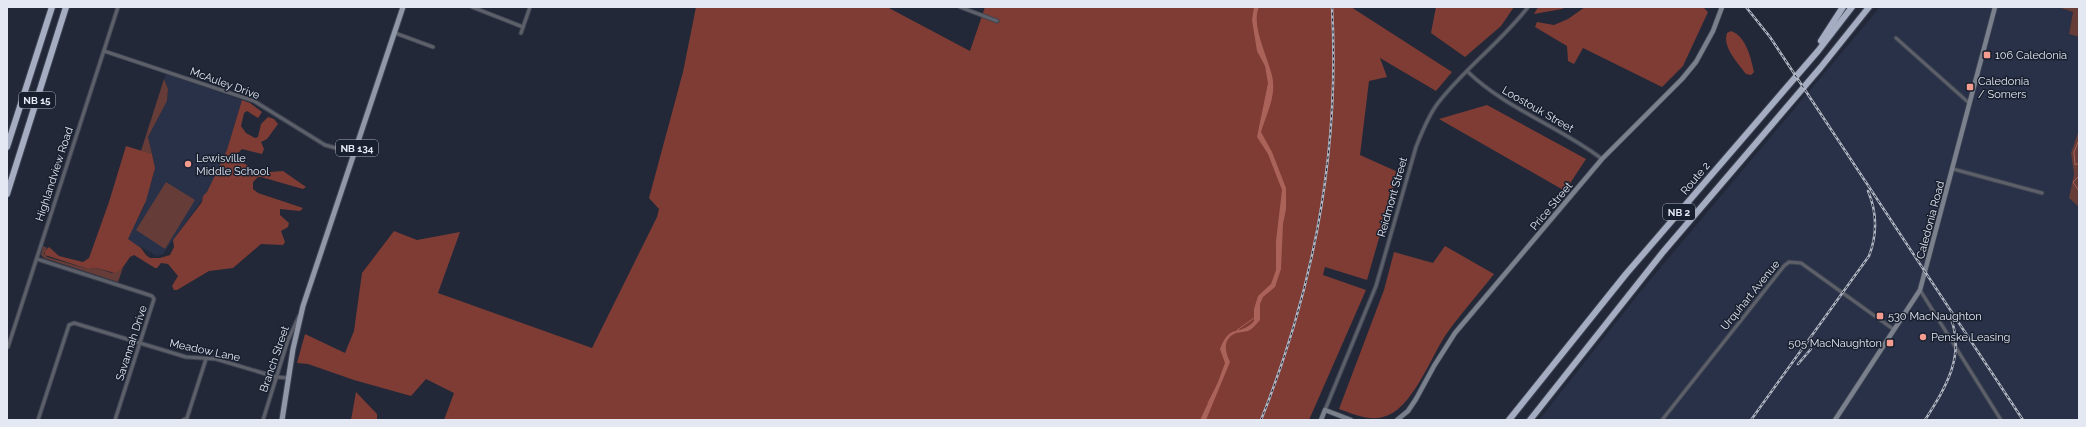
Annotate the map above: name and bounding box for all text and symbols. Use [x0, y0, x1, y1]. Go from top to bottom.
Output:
place label: 106 Caledonia [1995, 49, 2067, 62]
marker: 106 Caledonia [1982, 50, 1992, 60]
street label: McAuley Drive [188, 65, 262, 102]
place label: Caledonia / Somers [1978, 75, 2029, 101]
marker: Caledonia / Somers [1965, 82, 1975, 92]
street label: Loostouk Street [1500, 84, 1576, 135]
road number: NB 15 [19, 92, 55, 108]
street label: Highlandview Road [33, 125, 76, 223]
road number: NB 134 [336, 140, 378, 156]
place label: Lewisville Middle School [196, 152, 269, 178]
street label: Reidmont Street [1375, 155, 1410, 239]
marker: Lewisville Middle School [183, 159, 193, 169]
street label: Route 2 [1678, 159, 1713, 197]
street label: Price Street [1527, 179, 1575, 233]
street label: Caledonia Road [1914, 179, 1947, 261]
road number: NB 2 [1663, 204, 1695, 220]
street label: Urquhart Avenue [1718, 257, 1783, 333]
street label: Savannah Drive [113, 303, 150, 382]
place label: 530 MacNaughton [1888, 310, 1982, 323]
marker: 530 MacNaughton [1875, 311, 1885, 321]
street label: Branch Street [257, 324, 292, 394]
place label: Penske Leasing [1931, 331, 2010, 344]
marker: Penske Leasing [1918, 332, 1928, 342]
street label: Meadow Lane [168, 337, 242, 364]
place label: 505 MacNaughton [1788, 337, 1882, 350]
marker: 505 MacNaughton [1885, 338, 1895, 348]

